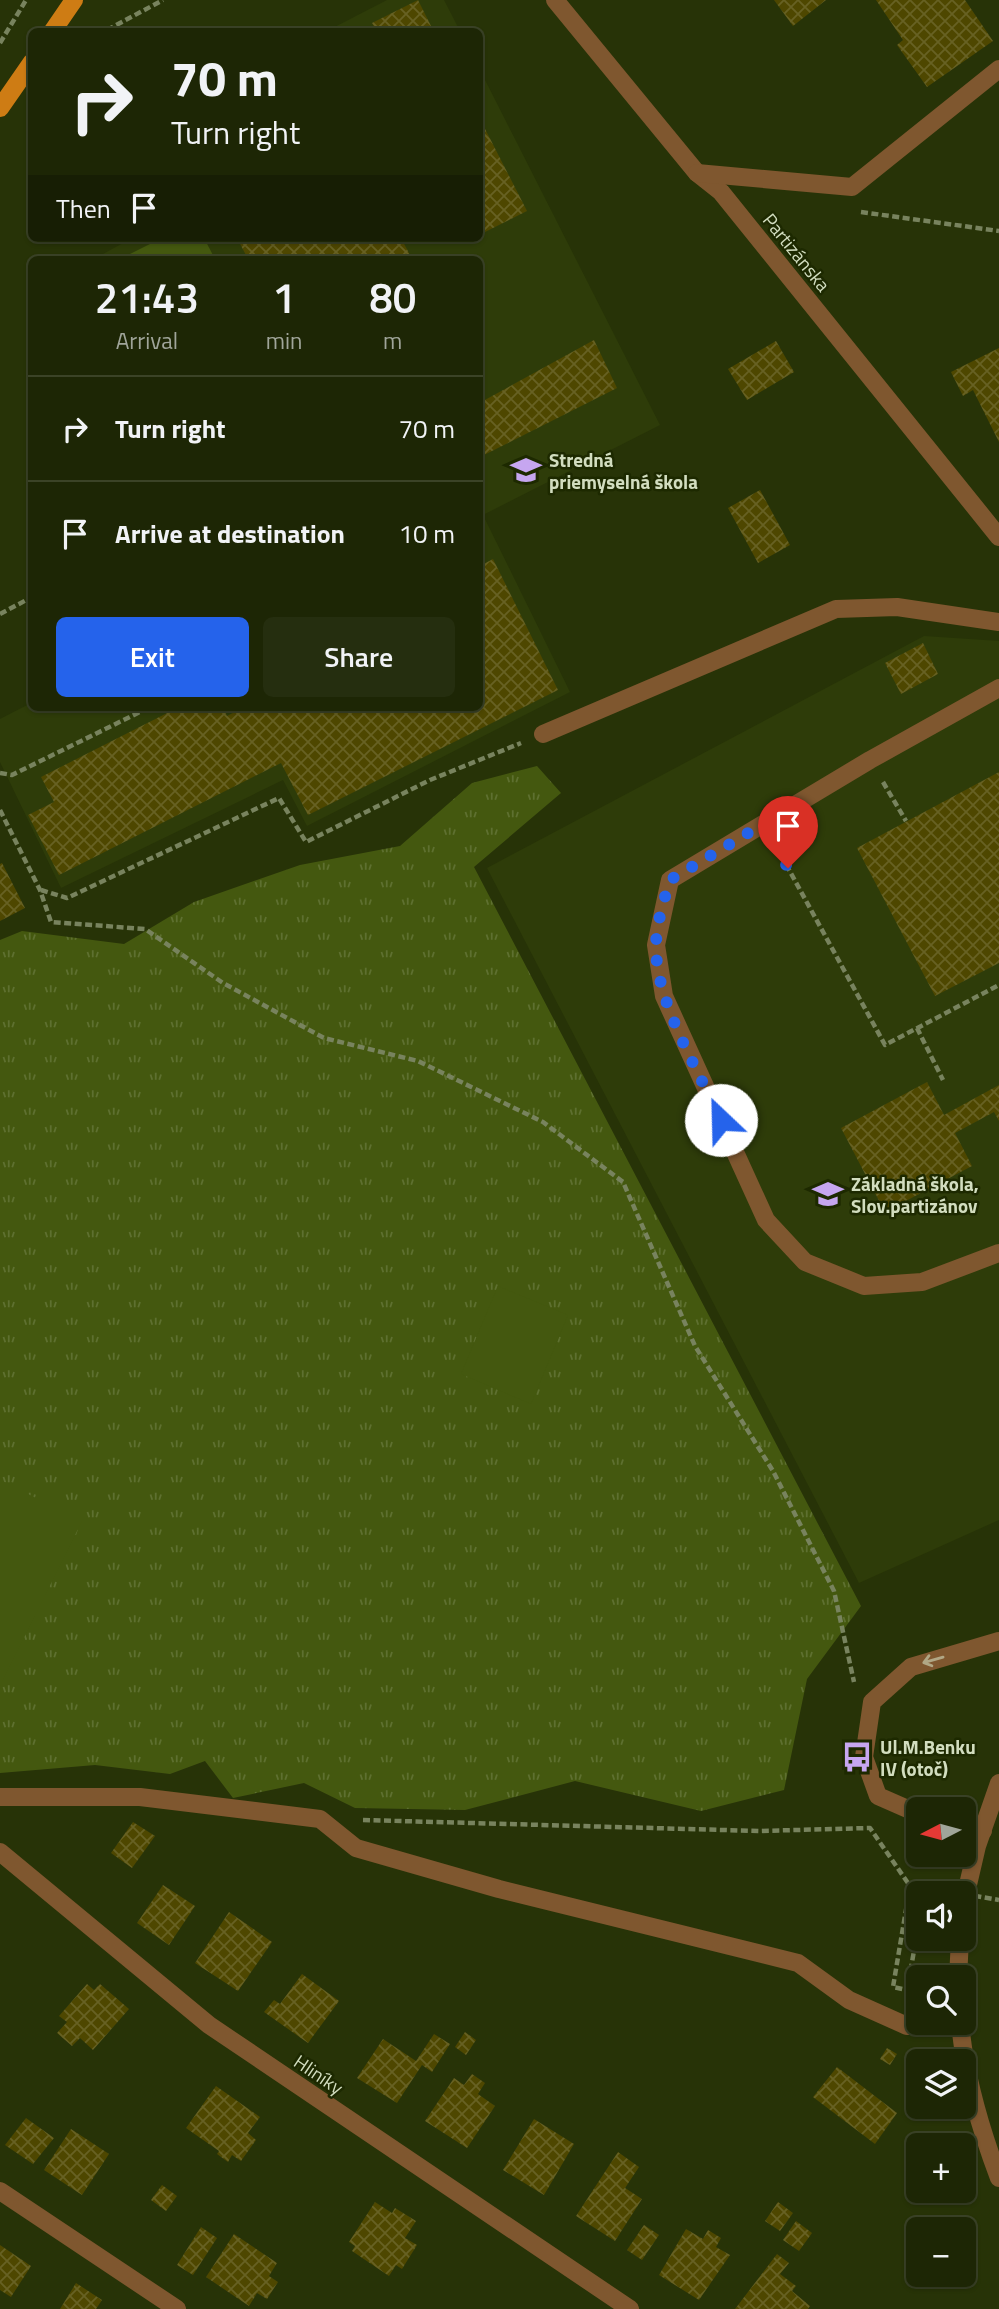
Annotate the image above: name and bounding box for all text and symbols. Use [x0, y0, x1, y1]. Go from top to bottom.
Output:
text: 70 m [171, 40, 278, 115]
icon: right [56, 56, 147, 147]
text: Turn right [171, 108, 300, 156]
text: Then [56, 189, 111, 228]
icon: arrive [125, 189, 163, 227]
street label: Partizánska [756, 206, 838, 298]
text: 21:43 [95, 265, 199, 329]
text: 1 [272, 265, 296, 329]
text: 80 [369, 265, 416, 329]
text: Arrival [116, 323, 178, 358]
text: min [266, 323, 302, 358]
text: m [383, 323, 402, 358]
text: Turn right [115, 409, 226, 448]
text: 70 m [398, 409, 455, 448]
icon: right [56, 410, 94, 448]
place label: Stredná priemyselná škola [549, 445, 698, 496]
school or university icon: Stredná priemyselná škola [509, 453, 543, 487]
text: Arrive at destination [115, 514, 345, 553]
text: 10 m [398, 514, 455, 553]
icon: arrive [56, 515, 94, 553]
button: Exit [56, 617, 249, 697]
button: Share [263, 617, 455, 697]
pin [758, 796, 818, 868]
icon: arrive [769, 807, 807, 845]
position arrow [684, 1083, 758, 1157]
place label: Základná škola, Slov.partizánov [851, 1169, 979, 1220]
school or university icon: Základná škola, Slov.partizánov [811, 1177, 845, 1211]
one-way arrow [923, 1655, 945, 1668]
place label: Ul.M.Benku IV (otoč) [880, 1732, 976, 1783]
bus stop icon: Ul.M.Benku IV (otoč) [840, 1740, 874, 1774]
north arrow [906, 1797, 976, 1867]
map controls [906, 1797, 976, 2287]
button: sound [906, 1881, 976, 1951]
button: search [906, 1965, 976, 2035]
street label: Hliníky [288, 2047, 350, 2101]
button: layers [906, 2049, 976, 2119]
button: + [906, 2133, 976, 2203]
button: − [906, 2217, 976, 2287]

